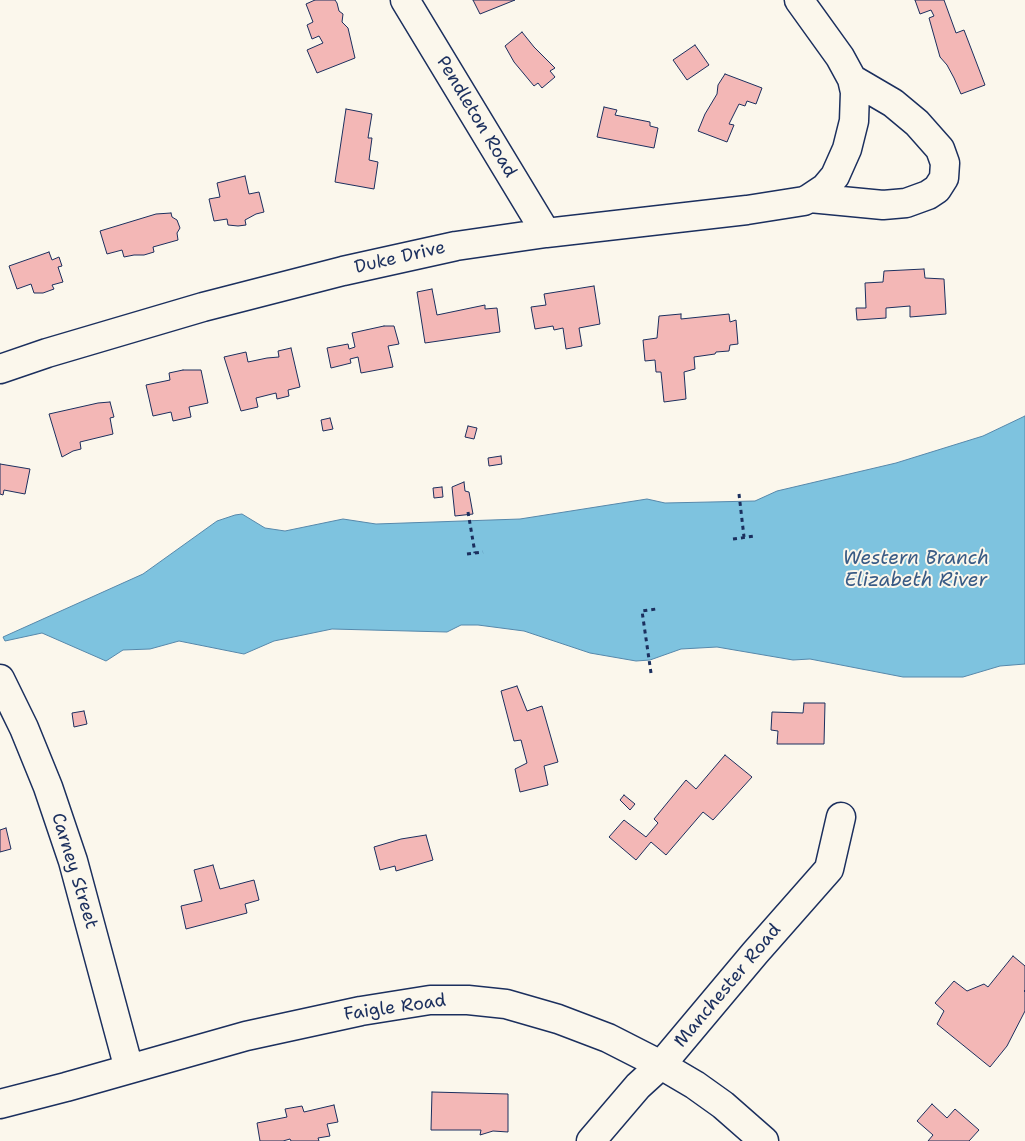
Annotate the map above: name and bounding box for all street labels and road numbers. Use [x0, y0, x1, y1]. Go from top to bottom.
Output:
street label: Pendleton Road [431, 52, 521, 182]
street label: Duke Drive [353, 237, 447, 279]
street label: Carney Street [46, 810, 102, 932]
street label: Manchester Road [670, 920, 786, 1052]
street label: Faigle Road [343, 990, 447, 1026]

